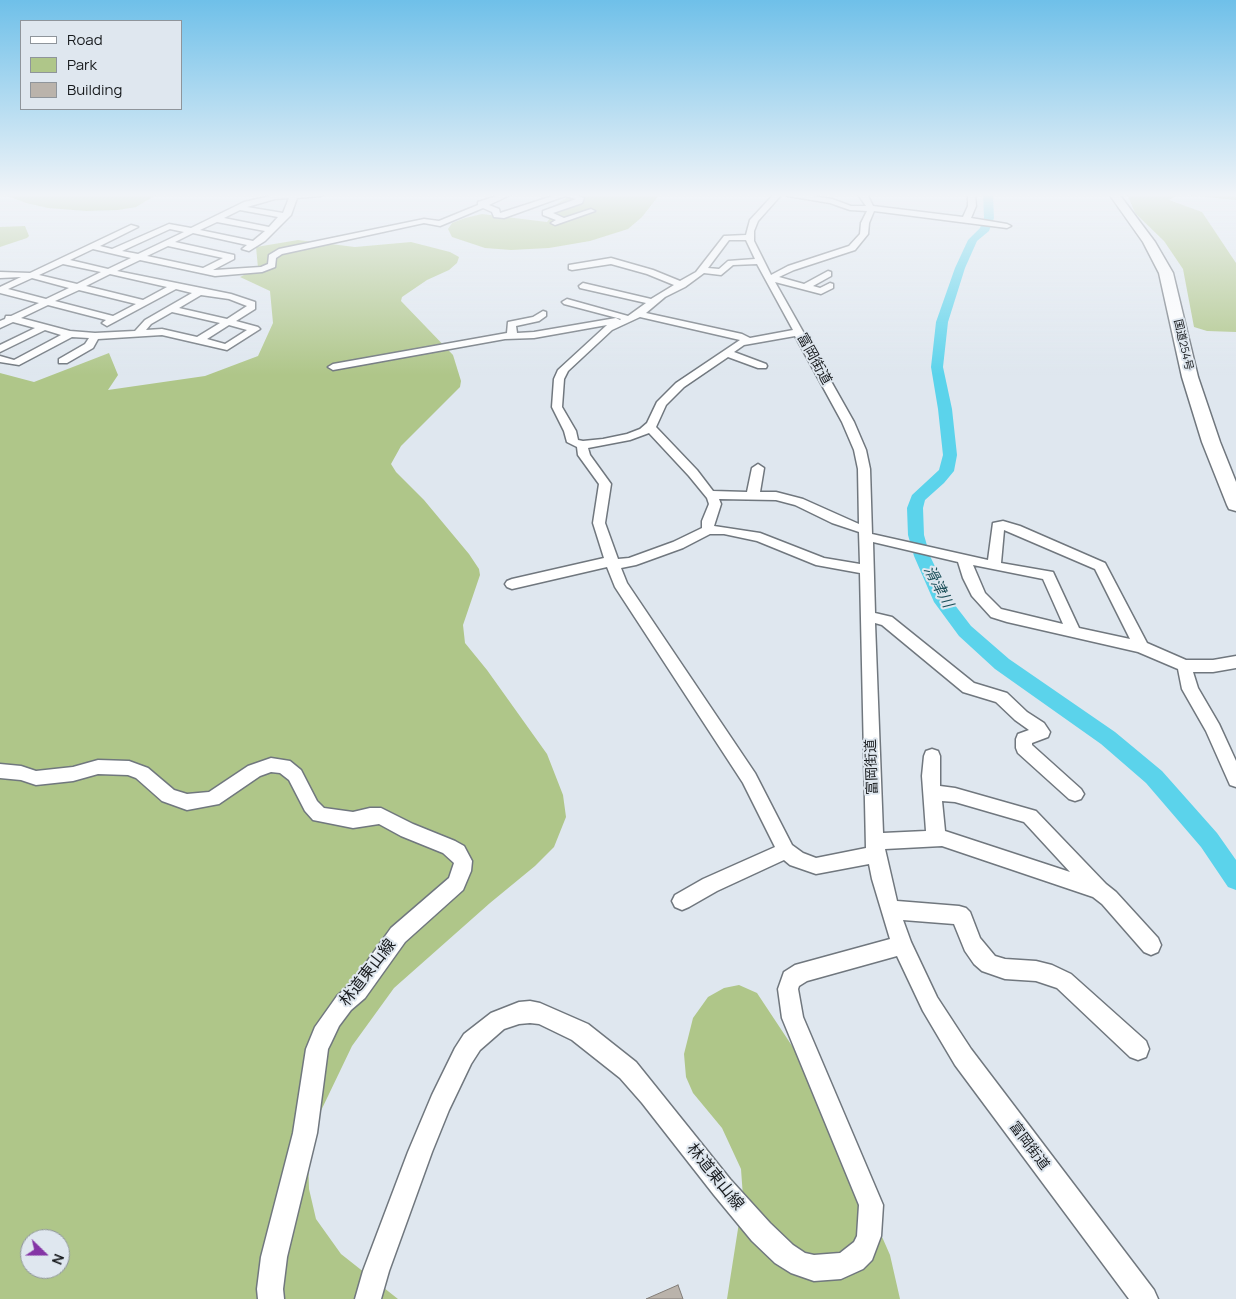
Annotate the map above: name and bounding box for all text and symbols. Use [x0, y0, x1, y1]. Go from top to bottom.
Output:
legend [20, 20, 182, 110]
text: Road [67, 29, 103, 50]
text: Park [67, 54, 97, 75]
text: Building [67, 79, 122, 100]
street label: 国道254号 [1171, 318, 1195, 372]
street label: 富岡街道 [793, 330, 835, 388]
water label: 滑津川 [919, 563, 957, 611]
street label: 富岡街道 [863, 739, 881, 795]
street label: 林道東山線 [336, 936, 400, 1010]
street label: 富岡街道 [1005, 1119, 1053, 1173]
street label: 林道東山線 [682, 1140, 748, 1214]
north arrow [20, 1229, 70, 1279]
text: N [48, 1251, 69, 1268]

